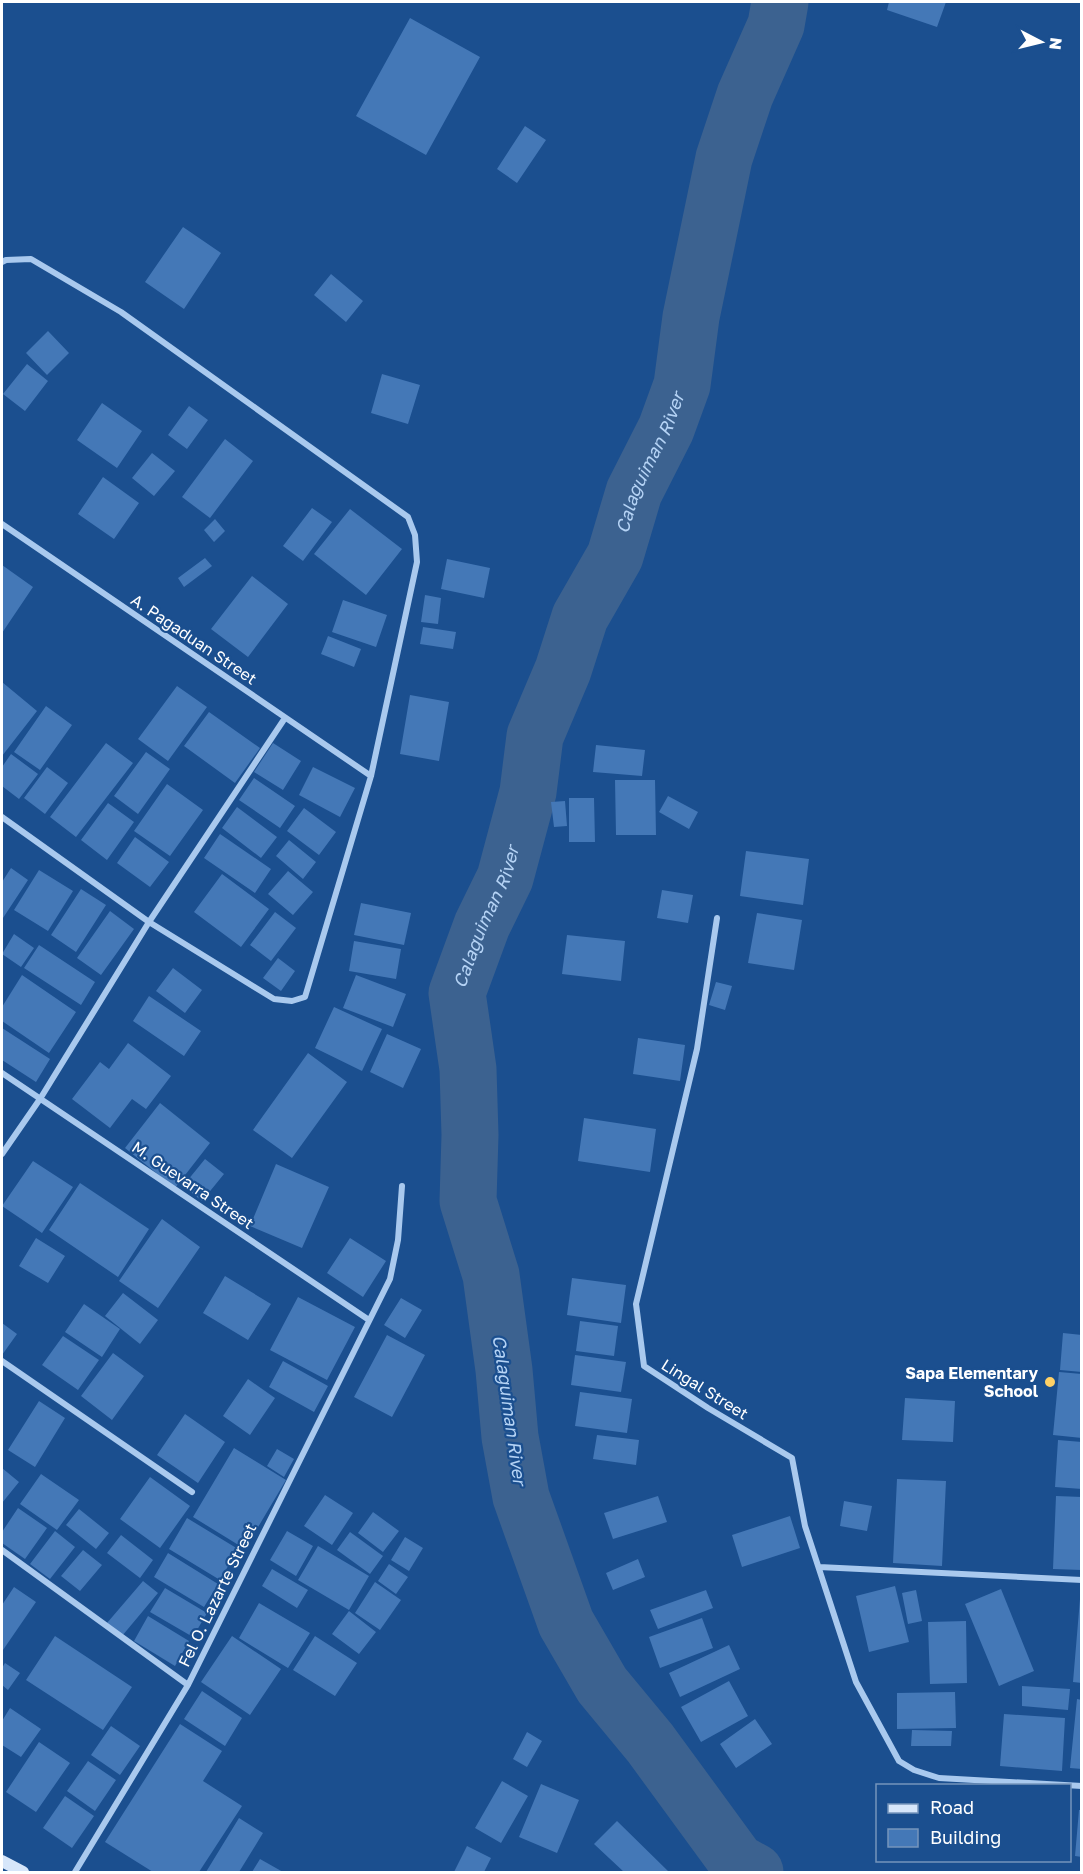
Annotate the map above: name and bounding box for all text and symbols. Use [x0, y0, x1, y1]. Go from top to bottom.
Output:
north arrow [1011, 12, 1071, 72]
text: N [1045, 37, 1067, 51]
water label: Calaguiman River [610, 386, 689, 536]
street label: A. Pagaduan Street [127, 589, 261, 689]
water label: Calaguiman River [448, 841, 524, 991]
street label: M. Guevarra Street [128, 1137, 258, 1233]
water label: Calaguiman River [489, 1334, 532, 1489]
street label: Lingal Street [658, 1354, 752, 1424]
place label: Sapa Elementary School [905, 1363, 1039, 1401]
marker: Sapa Elementary School [1043, 1375, 1057, 1389]
street label: Fel O. Lazarte Street [174, 1520, 260, 1670]
legend [876, 1784, 1071, 1862]
text: Road [930, 1796, 974, 1818]
text: Building [930, 1826, 1001, 1848]

